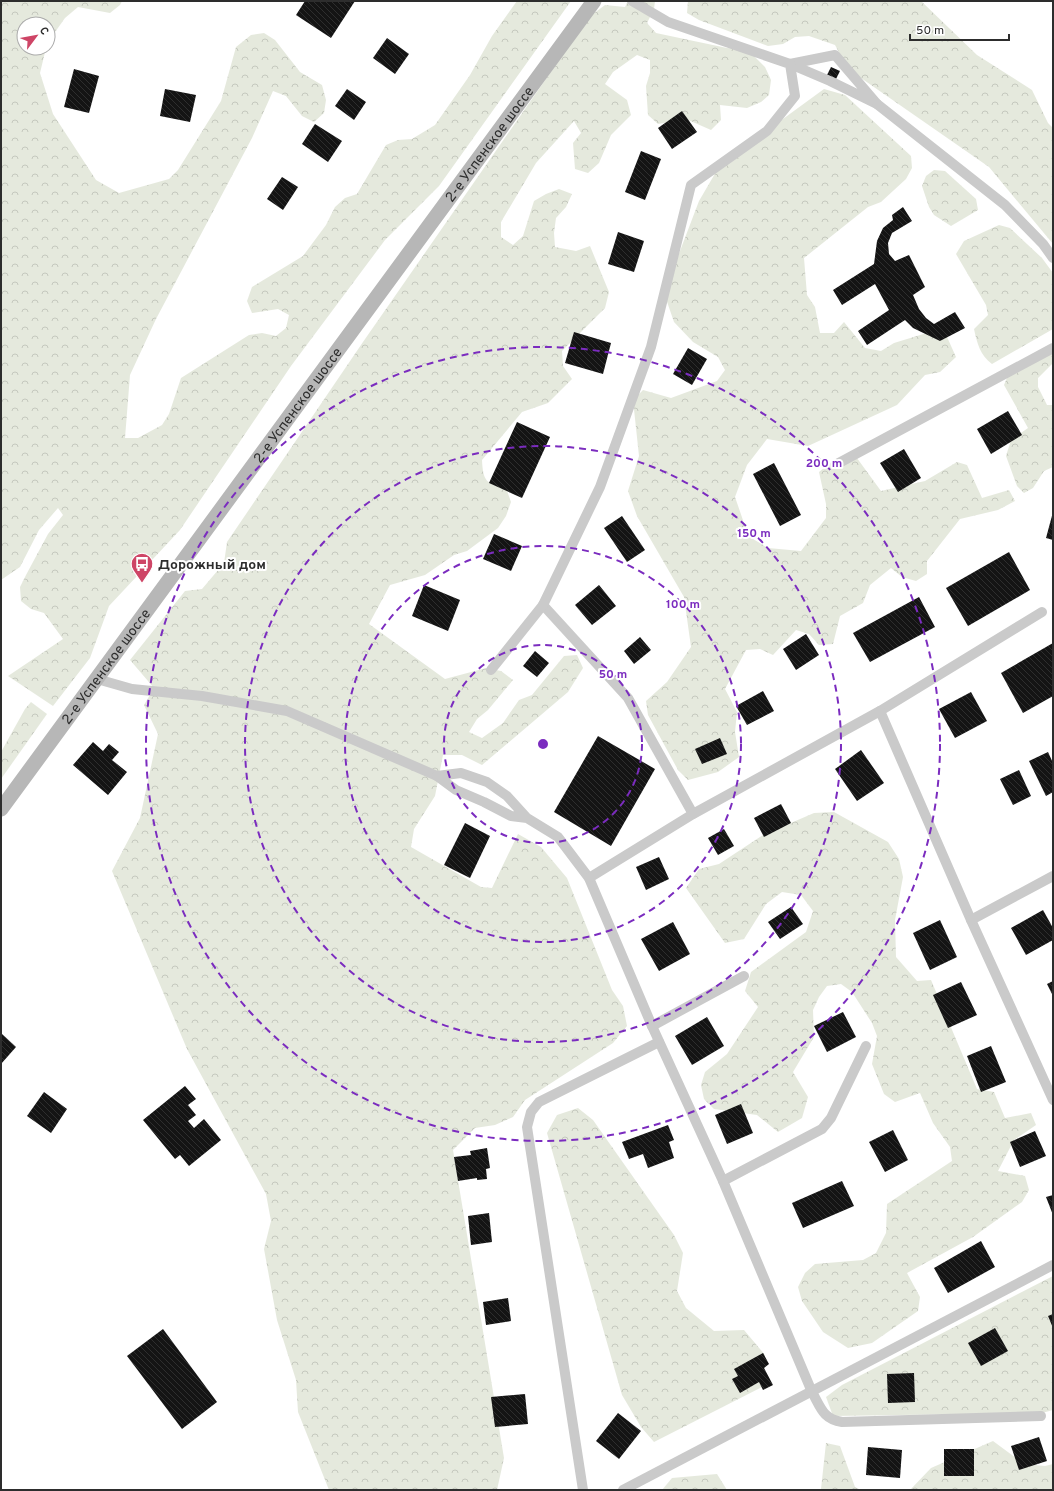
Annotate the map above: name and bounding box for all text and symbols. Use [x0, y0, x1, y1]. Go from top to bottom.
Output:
north arrow [16, 16, 56, 56]
scale bar [910, 16, 1009, 42]
text: 50 m [916, 23, 944, 39]
text: С [36, 25, 51, 38]
street label: 2-е Успенское шоссе [442, 84, 538, 206]
street label: 2-е Успенское шоссе [251, 345, 347, 467]
text: 200 m [806, 456, 842, 472]
text: 150 m [737, 526, 771, 542]
bus stop icon: Дорожный дом [129, 551, 155, 584]
place label: Дорожный дом [158, 557, 266, 574]
text: 100 m [666, 597, 700, 613]
street label: 2-е Успенское шоссе [59, 606, 155, 728]
text: 50 m [599, 667, 627, 683]
centre of rings [536, 737, 550, 751]

